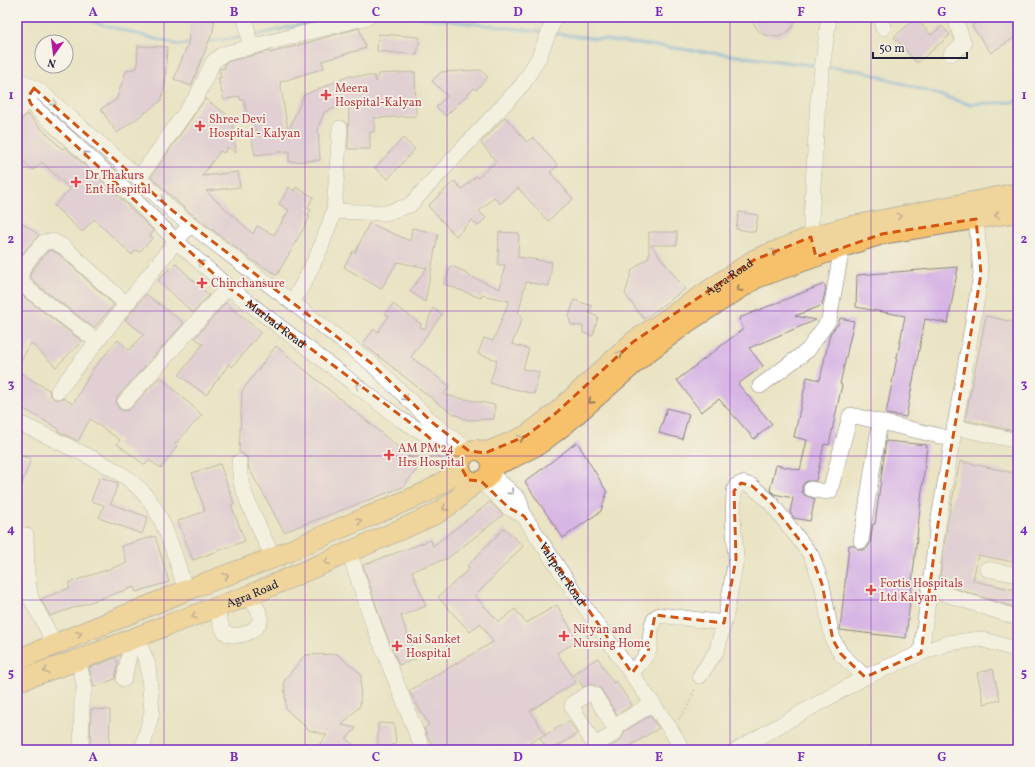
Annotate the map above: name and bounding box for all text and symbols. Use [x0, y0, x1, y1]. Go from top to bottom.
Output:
text: A [88, 4, 98, 22]
text: B [230, 4, 239, 22]
text: C [372, 4, 380, 22]
text: D [513, 4, 523, 22]
text: E [655, 4, 663, 22]
text: F [797, 4, 805, 22]
text: G [937, 4, 947, 22]
north arrow [34, 34, 74, 74]
scale bar [873, 34, 967, 60]
text: 50 m [879, 41, 905, 57]
text: N [46, 54, 58, 70]
place label: Meera Hospital-Kalyan [335, 81, 422, 111]
text: 1 [8, 87, 14, 105]
text: 1 [1021, 87, 1027, 105]
marker: Meera Hospital-Kalyan [320, 89, 332, 101]
one-way arrow [49, 99, 57, 106]
place label: Shree Devi Hospital - Kalyan [209, 112, 301, 142]
marker: Shree Devi Hospital - Kalyan [194, 120, 206, 132]
one-way arrow [83, 151, 91, 159]
place label: Dr Thakurs Ent Hospital [85, 168, 151, 198]
marker: Dr Thakurs Ent Hospital [70, 176, 82, 188]
one-way arrow [156, 195, 164, 202]
one-way arrow [994, 211, 1000, 219]
one-way arrow [896, 213, 902, 221]
text: 2 [8, 231, 15, 249]
text: 2 [1021, 231, 1028, 249]
one-way arrow [770, 249, 778, 257]
street label: Agra Road [702, 255, 757, 300]
one-way arrow [198, 260, 205, 267]
place label: Chinchansure [211, 276, 285, 292]
marker: Chinchansure [196, 277, 208, 289]
one-way arrow [736, 284, 743, 292]
street label: Murbad Road [242, 296, 309, 353]
one-way arrow [303, 310, 310, 317]
one-way arrow [615, 351, 623, 359]
text: 3 [8, 376, 15, 394]
text: 3 [1021, 376, 1028, 394]
one-way arrow [355, 384, 362, 391]
one-way arrow [401, 393, 409, 401]
one-way arrow [589, 396, 596, 403]
one-way arrow [516, 435, 524, 443]
place label: AM PM 24 Hrs Hospital [398, 441, 465, 471]
marker: AM PM 24 Hrs Hospital [383, 449, 395, 461]
one-way arrow [506, 487, 514, 495]
one-way arrow [443, 503, 450, 510]
one-way arrow [355, 517, 362, 525]
text: 4 [7, 521, 15, 539]
text: 4 [1020, 521, 1028, 539]
street label: Valipeer Road [535, 539, 589, 609]
one-way arrow [324, 557, 331, 565]
one-way arrow [222, 572, 229, 580]
place label: Fortis Hospitals Ltd Kalyan [880, 576, 963, 606]
street label: Agra Road [224, 577, 281, 612]
marker: Fortis Hospitals Ltd Kalyan [865, 584, 877, 596]
one-way arrow [191, 612, 198, 620]
place label: Nityan and Nursing Home [573, 622, 650, 652]
marker: Nityan and Nursing Home [558, 630, 570, 642]
one-way arrow [74, 631, 82, 639]
place label: Sai Sanket Hospital [406, 632, 461, 662]
marker: Sai Sanket Hospital [391, 640, 403, 652]
text: 5 [8, 665, 14, 683]
text: 5 [1021, 665, 1027, 683]
one-way arrow [43, 666, 50, 675]
text: A [88, 749, 98, 767]
text: B [230, 749, 239, 767]
text: C [372, 749, 380, 767]
text: D [513, 749, 523, 767]
text: E [655, 749, 663, 767]
text: F [797, 749, 805, 767]
text: G [937, 749, 947, 767]

